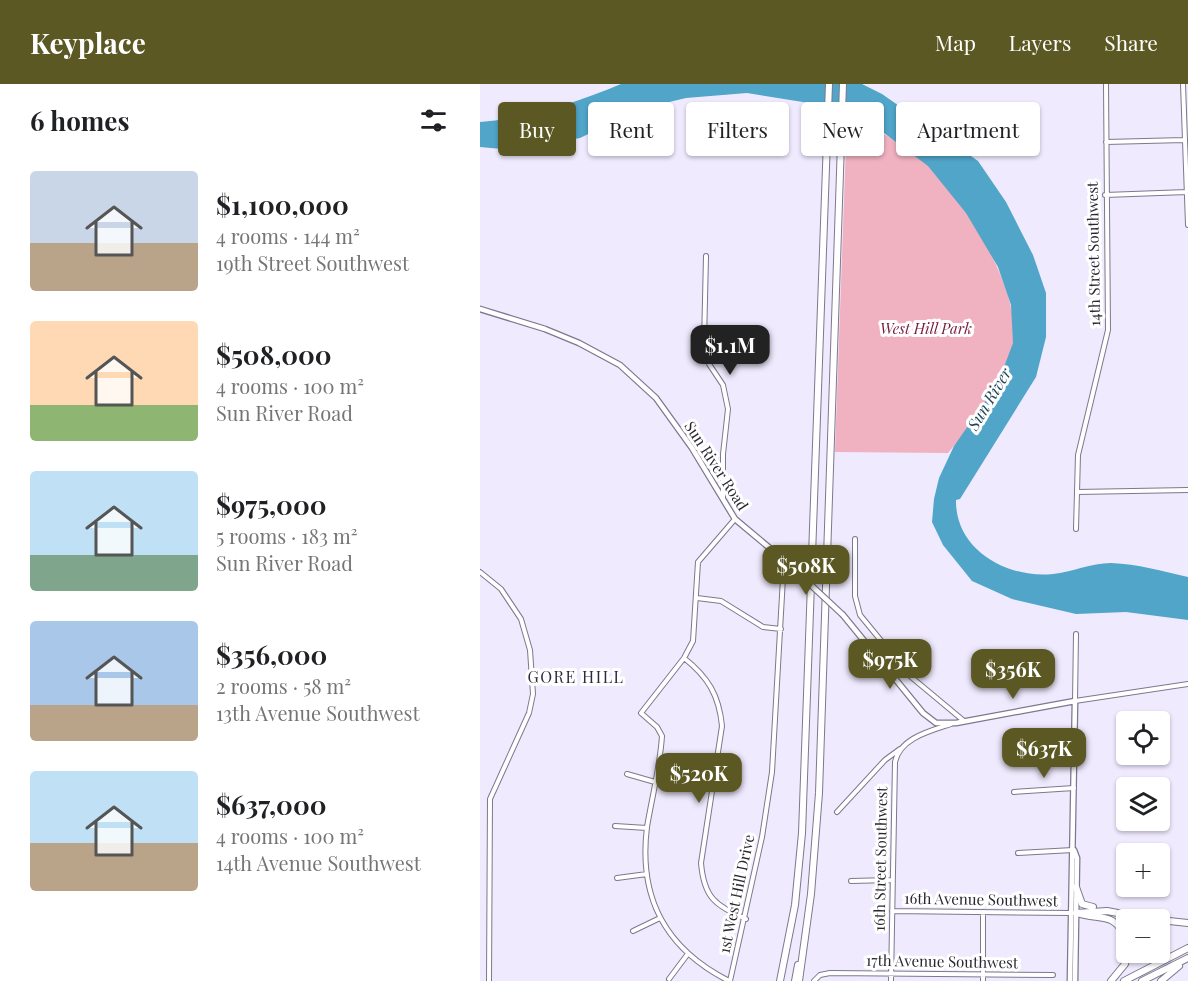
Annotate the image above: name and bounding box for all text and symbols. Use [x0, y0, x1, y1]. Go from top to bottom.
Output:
text: Keyplace [30, 24, 146, 61]
text: Map [935, 28, 976, 56]
text: Layers [1009, 28, 1071, 56]
text: Share [1104, 28, 1158, 56]
chip: Buy [498, 102, 576, 156]
chip: Rent [588, 102, 674, 156]
chip: Filters [686, 102, 789, 156]
chip: New [801, 102, 884, 156]
chip: Apartment [896, 102, 1040, 156]
text: 6 homes [30, 103, 129, 138]
icon: filters [417, 104, 450, 137]
street label: 14th Street Southwest [1082, 181, 1104, 327]
text: $1,100,000 [216, 187, 349, 222]
icon: home [78, 195, 150, 267]
text: 4 rooms · 144 m² [216, 222, 360, 249]
text: 19th Street Southwest [216, 249, 409, 276]
park label: West Hill Park [880, 318, 972, 338]
pin: $1.1M [688, 325, 772, 376]
text: $1.1M [705, 331, 755, 358]
text: $508,000 [216, 337, 332, 372]
icon: home [78, 345, 150, 417]
water label: Sun River [961, 363, 1016, 435]
text: 4 rooms · 100 m² [216, 372, 364, 399]
text: Sun River Road [216, 399, 353, 426]
street label: Sun River Road [681, 417, 753, 514]
text: $975,000 [216, 487, 326, 522]
icon: home [78, 495, 150, 567]
text: 5 rooms · 183 m² [216, 522, 357, 549]
pin: $508K [764, 545, 848, 596]
text: Sun River Road [216, 549, 353, 576]
text: $508K [776, 551, 836, 578]
text: $356,000 [216, 637, 327, 672]
pin: $975K [848, 639, 932, 690]
icon: home [78, 645, 150, 717]
text: $975K [862, 645, 918, 672]
pin: $356K [971, 649, 1055, 700]
text: $356K [985, 655, 1041, 682]
district label: GORE HILL [528, 666, 624, 687]
text: 2 rooms · 58 m² [216, 672, 351, 699]
text: 13th Avenue Southwest [216, 699, 420, 726]
map controls [1116, 711, 1170, 963]
button: locate [1116, 711, 1170, 765]
pin: $637K [1002, 728, 1086, 779]
text: $637K [1016, 734, 1072, 761]
pin: $520K [657, 753, 741, 804]
text: $520K [670, 759, 728, 786]
button: layers [1116, 777, 1170, 831]
street label: 16th Street Southwest [869, 786, 891, 932]
text: $637,000 [216, 787, 326, 822]
icon: home [78, 795, 150, 867]
text: 4 rooms · 100 m² [216, 822, 364, 849]
street label: 1st West Hill Drive [714, 833, 758, 955]
button: + [1116, 843, 1170, 897]
text: 14th Avenue Southwest [216, 849, 421, 876]
street label: 16th Avenue Southwest [904, 888, 1059, 910]
button: − [1116, 909, 1170, 963]
street label: 17th Avenue Southwest [866, 950, 1019, 972]

